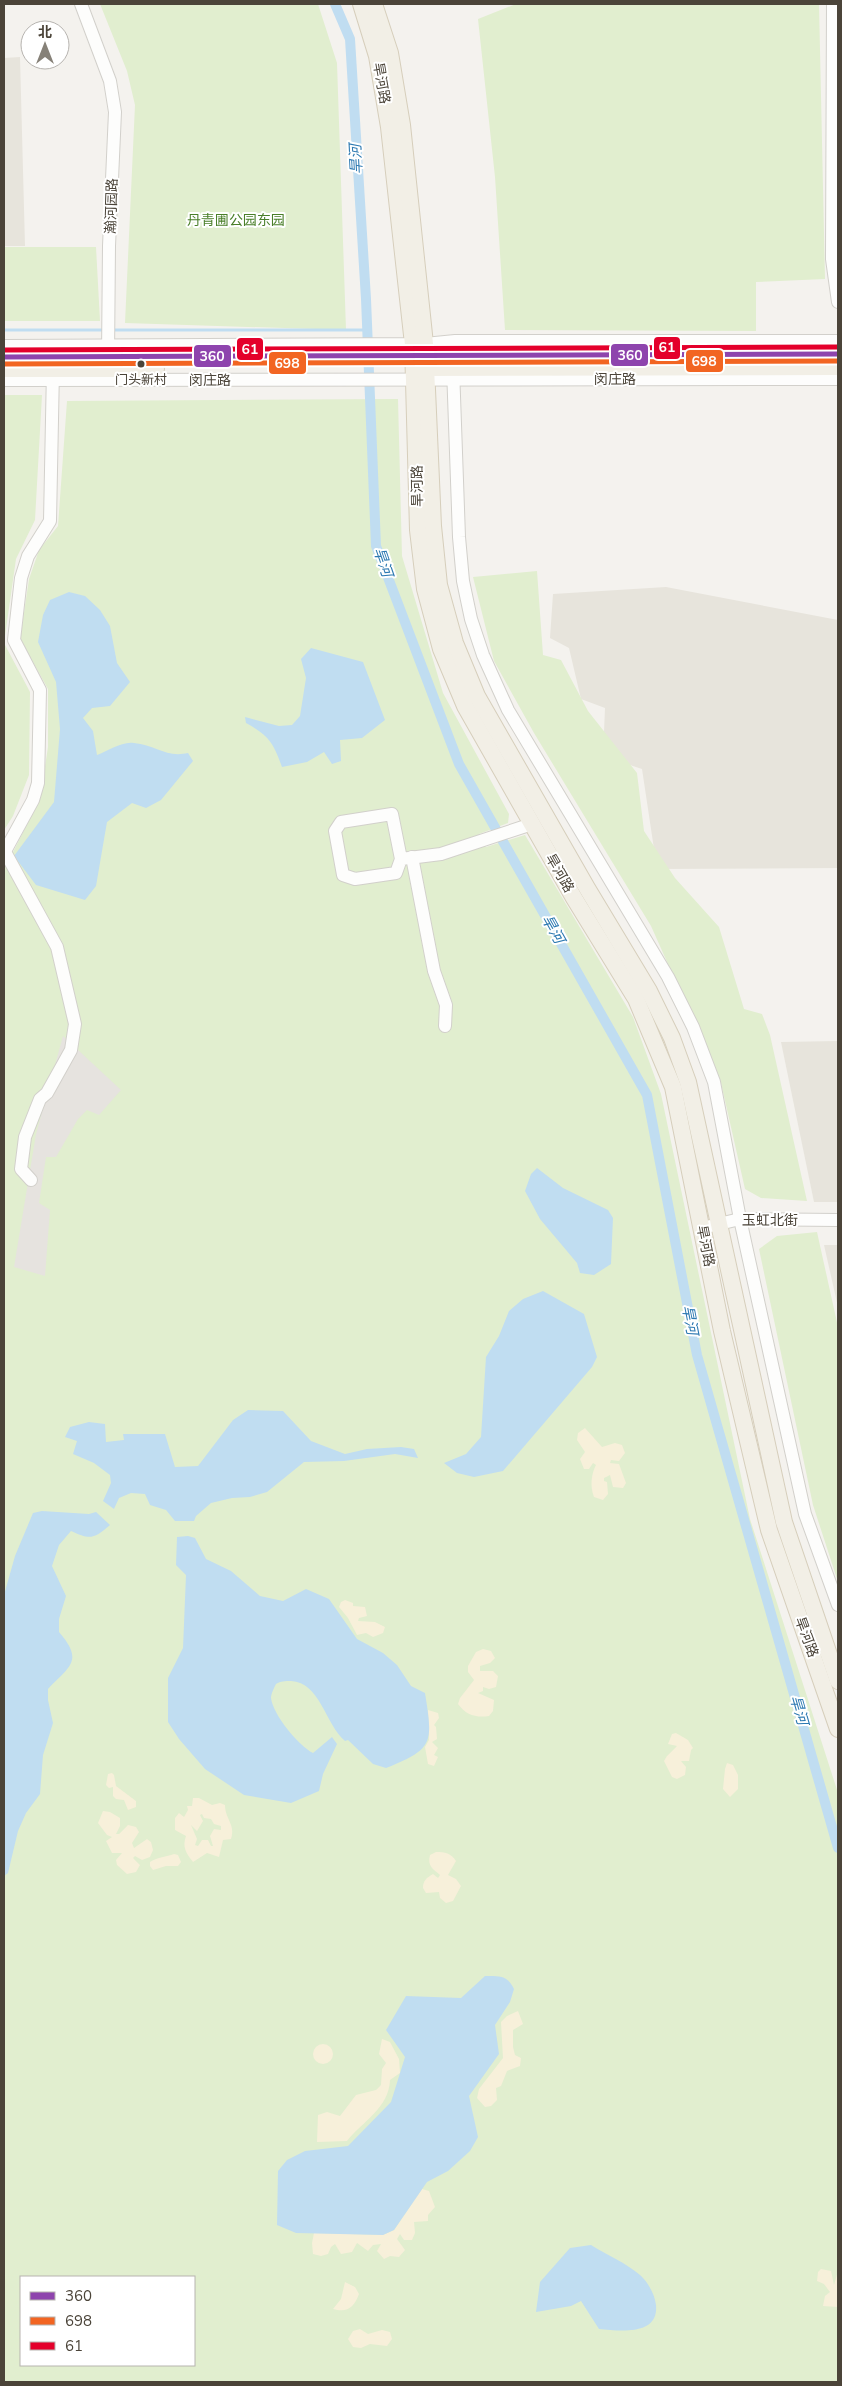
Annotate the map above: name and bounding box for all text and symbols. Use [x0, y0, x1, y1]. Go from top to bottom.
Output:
north arrow [20, 20, 70, 70]
text: 北 [38, 23, 52, 42]
street label: 旱河路 [369, 61, 395, 105]
water label: 旱河 [345, 141, 367, 175]
street label: 瀚河园路 [101, 178, 122, 234]
park label: 丹青圃公园东园 [187, 211, 285, 230]
line badge: 61 [653, 336, 681, 360]
line badge: 61 [236, 337, 264, 361]
text: 61 [659, 338, 675, 357]
text: 61 [242, 340, 258, 359]
line badge: 360 [610, 343, 649, 367]
line badge: 360 [193, 344, 232, 368]
text: 360 [617, 346, 643, 365]
text: 360 [199, 347, 225, 366]
line badge: 698 [685, 349, 724, 373]
line badge: 698 [268, 351, 307, 375]
text: 698 [691, 352, 717, 371]
text: 698 [274, 354, 300, 373]
marker: 门头新村 [136, 359, 146, 369]
street label: 闵庄路 [594, 370, 636, 389]
place label: 门头新村 [115, 371, 167, 389]
street label: 闵庄路 [189, 371, 231, 390]
street label: 旱河路 [408, 465, 427, 507]
water label: 旱河 [369, 545, 398, 582]
street label: 旱河路 [541, 850, 578, 896]
water label: 旱河 [537, 911, 570, 950]
street label: 玉虹北街 [742, 1211, 798, 1230]
street label: 旱河路 [692, 1224, 719, 1269]
water label: 旱河 [677, 1303, 703, 1340]
street label: 旱河路 [790, 1614, 823, 1660]
water label: 旱河 [785, 1693, 814, 1730]
legend [20, 2276, 195, 2366]
text: 360 [65, 2286, 92, 2306]
text: 698 [65, 2311, 92, 2331]
text: 61 [65, 2336, 83, 2356]

